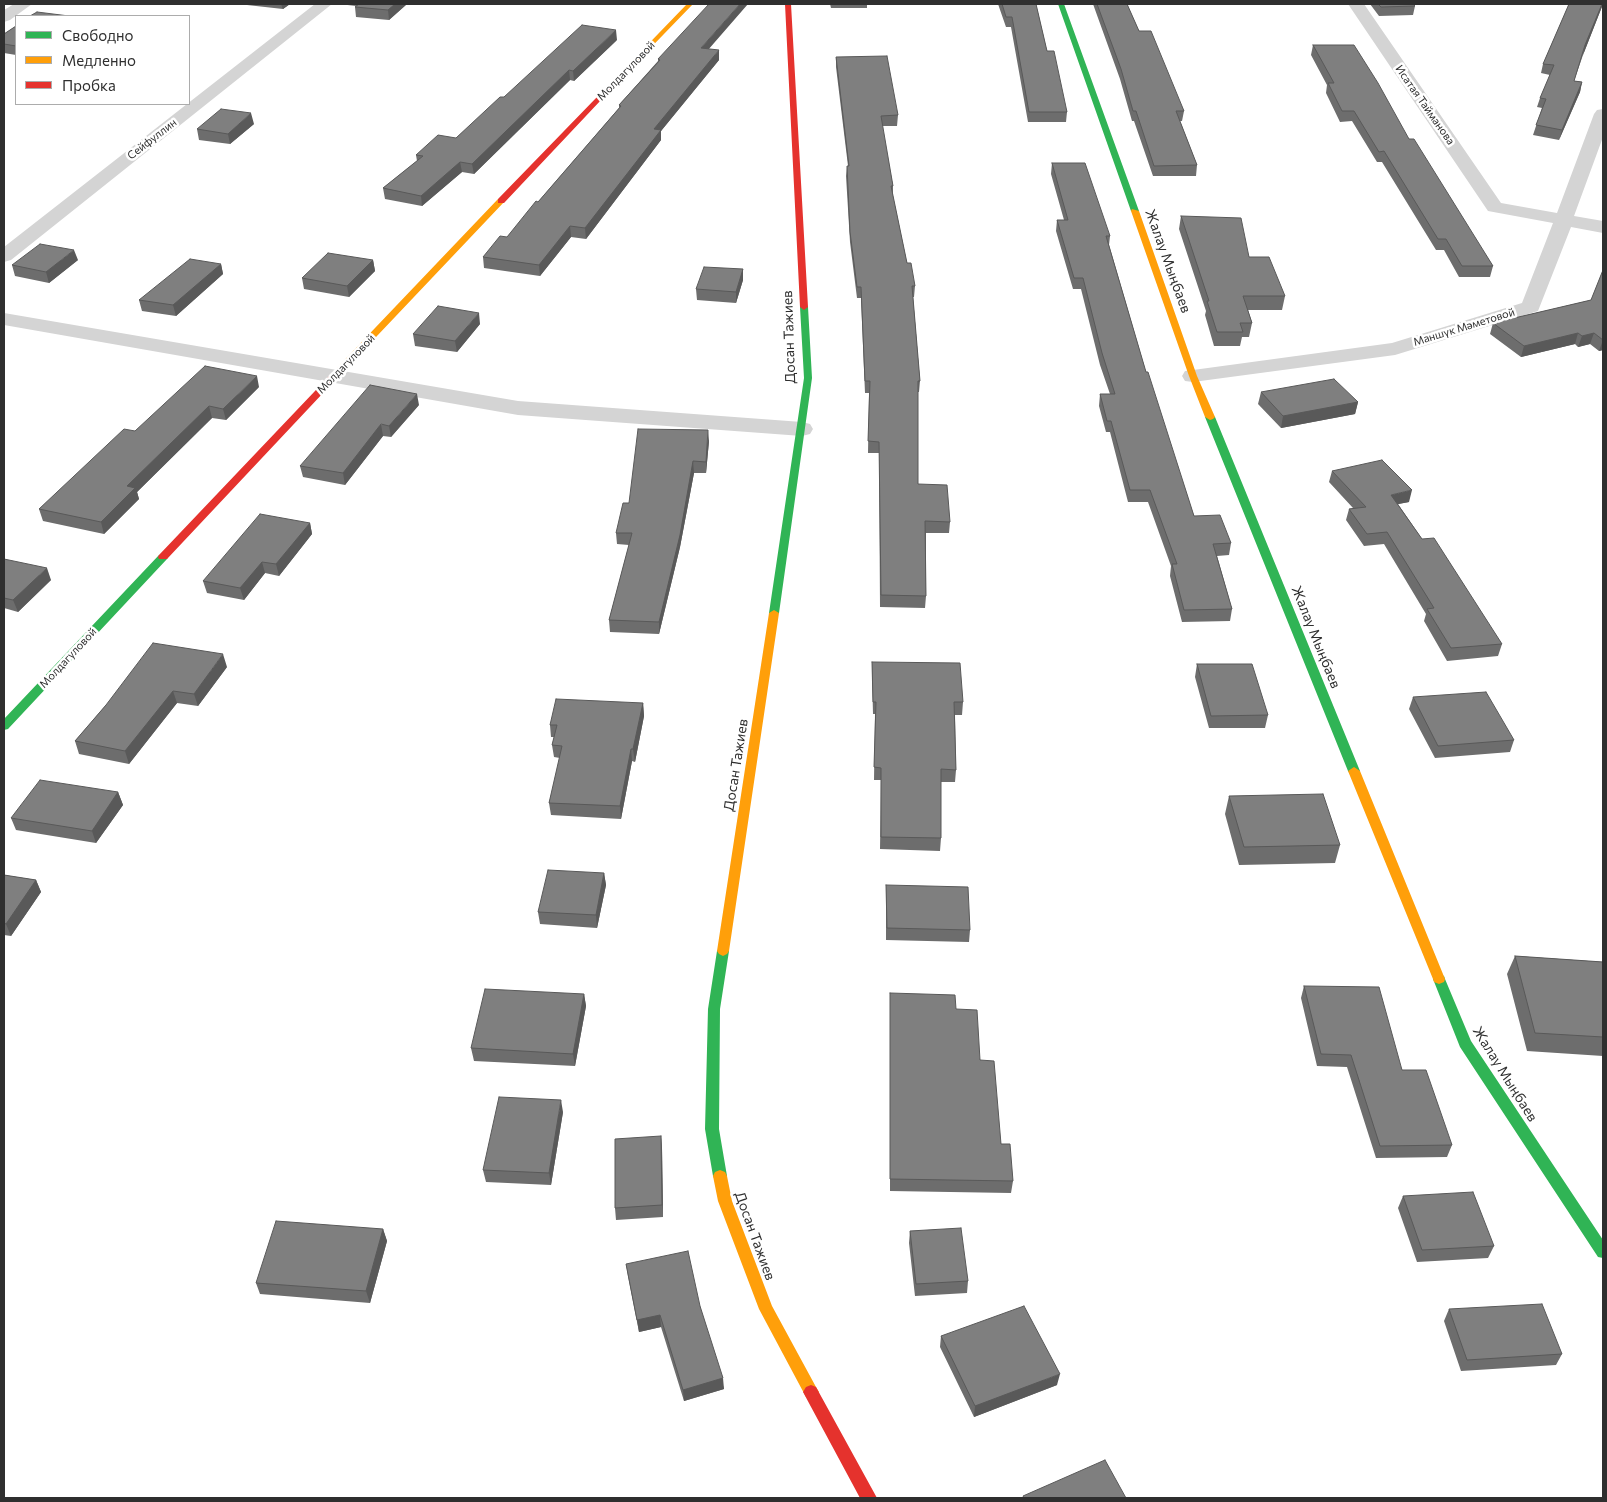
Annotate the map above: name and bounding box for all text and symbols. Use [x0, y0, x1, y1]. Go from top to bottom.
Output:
legend [15, 15, 190, 105]
text: Свободно [62, 26, 133, 44]
street label: Молдагуловой [594, 39, 658, 103]
text: Медленно [62, 51, 136, 69]
street label: Исатая Тайманова [1393, 63, 1457, 147]
text: Пробка [62, 76, 116, 94]
street label: Сейфуллин [125, 116, 179, 162]
street label: Жалау Мыңбаев [1141, 207, 1195, 315]
street label: Досан Тажиев [779, 290, 799, 384]
street label: Маншүк Мәметовой [1412, 305, 1516, 349]
street label: Молдагуловой [314, 332, 378, 396]
street label: Жалау Мыңбаев [1288, 583, 1344, 691]
street label: Молдагуловой [37, 625, 99, 691]
street label: Досан Тажиев [720, 718, 752, 812]
street label: Жалау Мыңбаев [1469, 1023, 1541, 1125]
street label: Досан Тажиев [731, 1189, 779, 1283]

